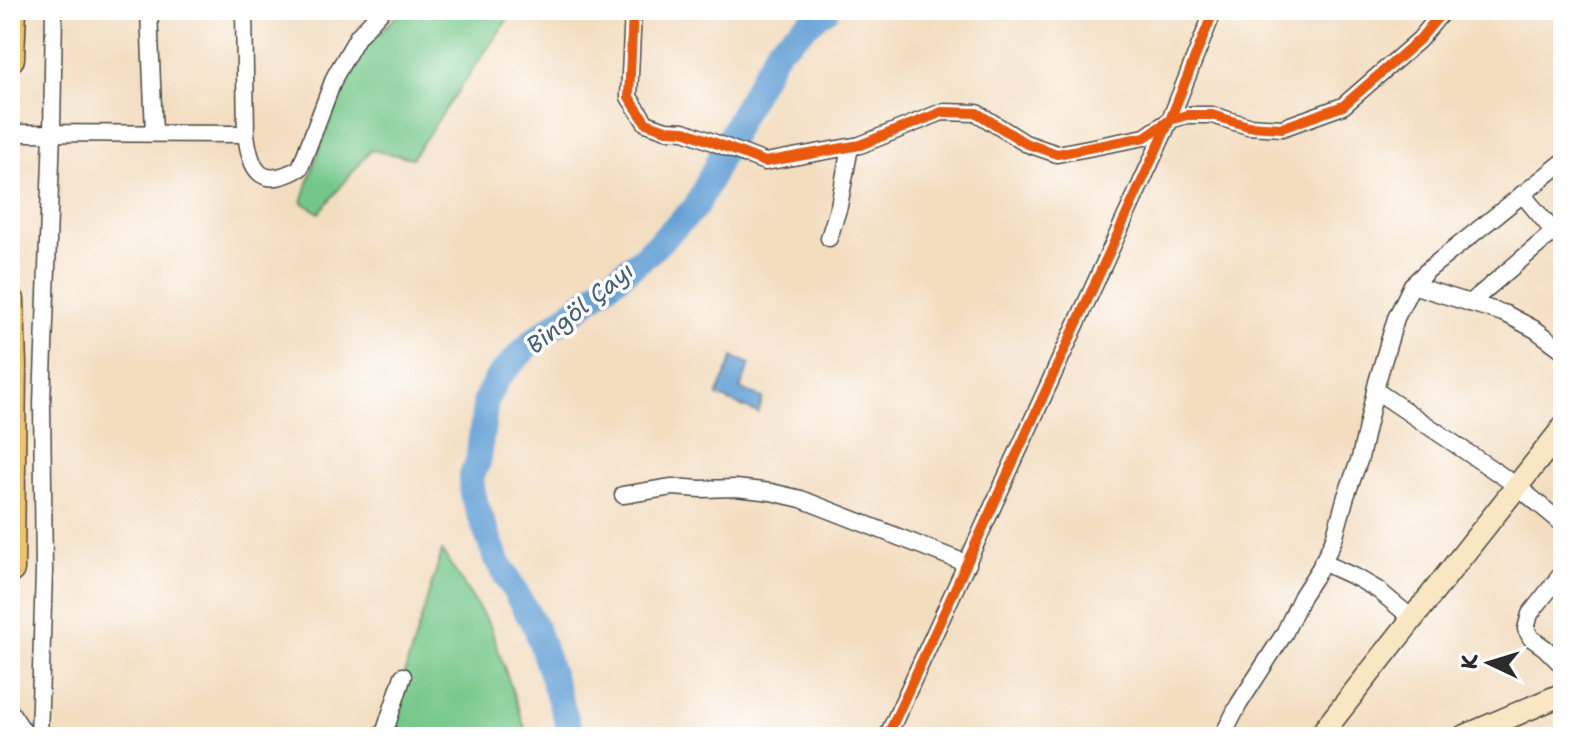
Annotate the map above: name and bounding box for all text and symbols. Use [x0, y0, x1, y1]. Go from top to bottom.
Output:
water label: Bingöl Çayı [520, 255, 640, 361]
north arrow [1449, 623, 1529, 703]
text: K [1455, 653, 1485, 670]

